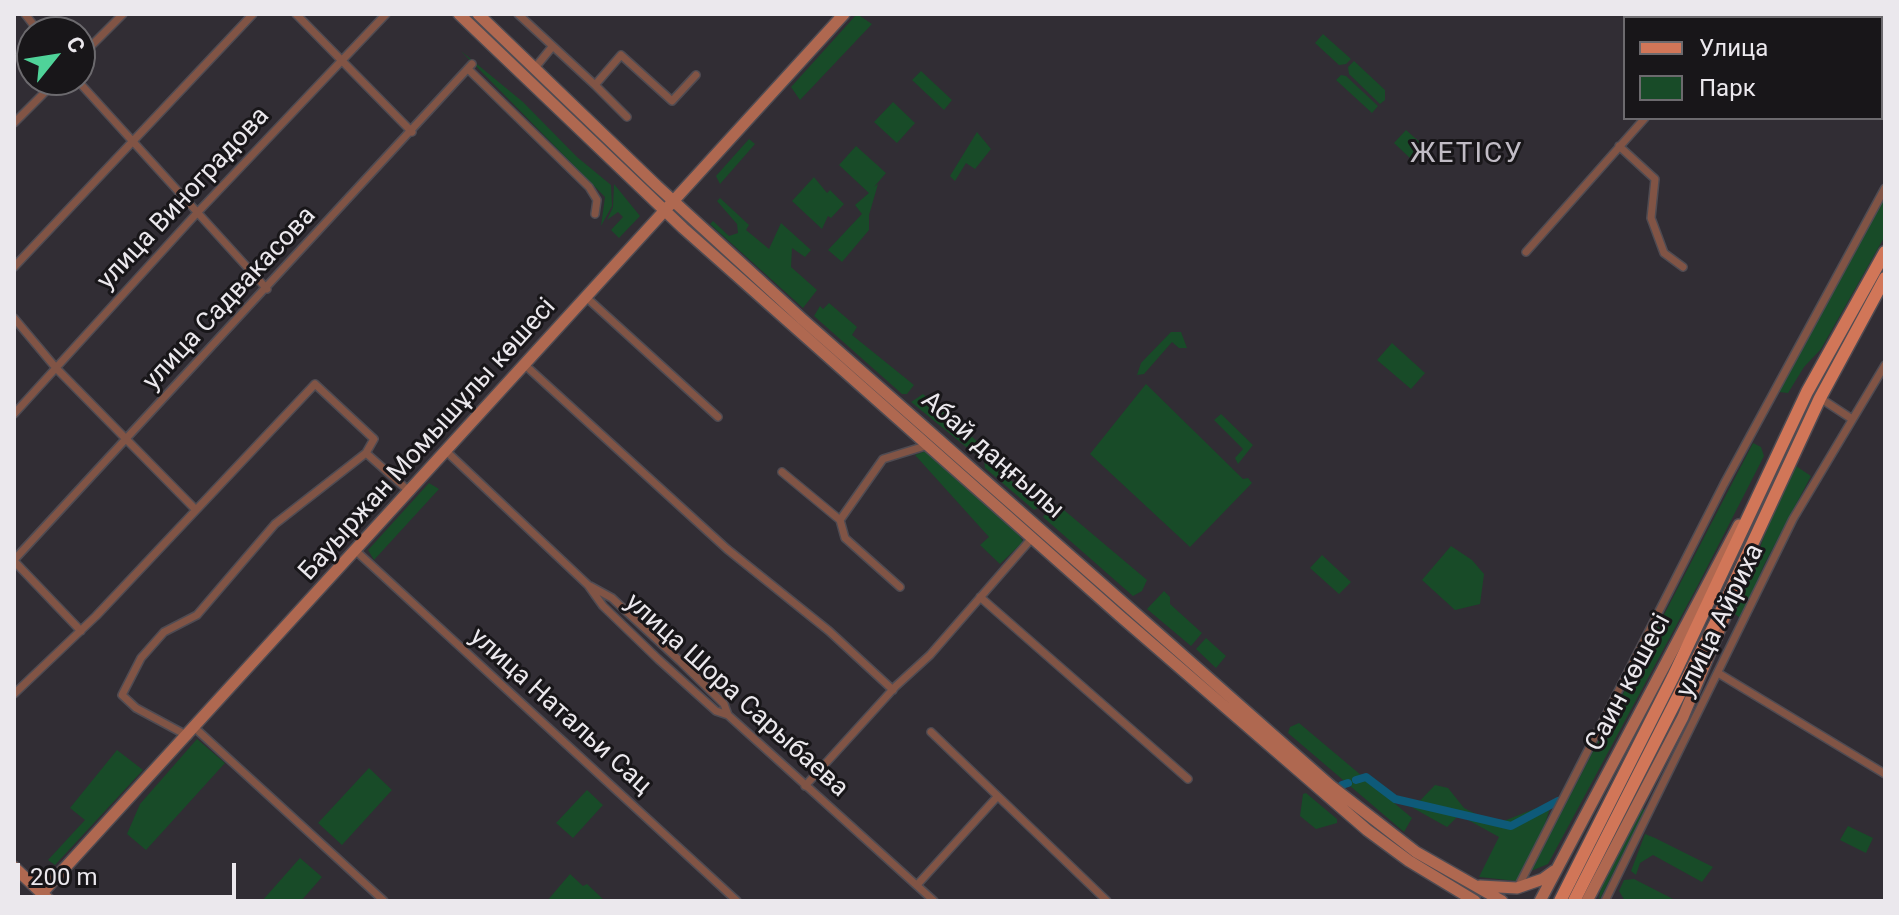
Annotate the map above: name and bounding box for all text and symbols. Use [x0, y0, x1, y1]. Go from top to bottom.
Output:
north arrow [16, 16, 96, 96]
legend [1623, 16, 1883, 120]
text: С [61, 32, 90, 57]
text: Улица [1699, 34, 1768, 62]
text: Парк [1699, 74, 1756, 102]
street label: улица Виноградова [91, 101, 277, 297]
district label: ЖЕТІСУ [1410, 138, 1524, 172]
street label: улица Садвакасова [137, 201, 323, 397]
street label: Бауыржан Момышұлы көшесі [293, 293, 563, 587]
street label: Абай даңғылы [914, 386, 1070, 526]
street label: улица Айриха [1670, 539, 1772, 703]
street label: улица Шора Сарыбаева [618, 588, 854, 804]
street label: Саин көшесі [1580, 609, 1678, 757]
street label: улица Натальи Сац [463, 622, 657, 802]
scale bar [20, 847, 240, 897]
text: 200 m [30, 863, 97, 891]

